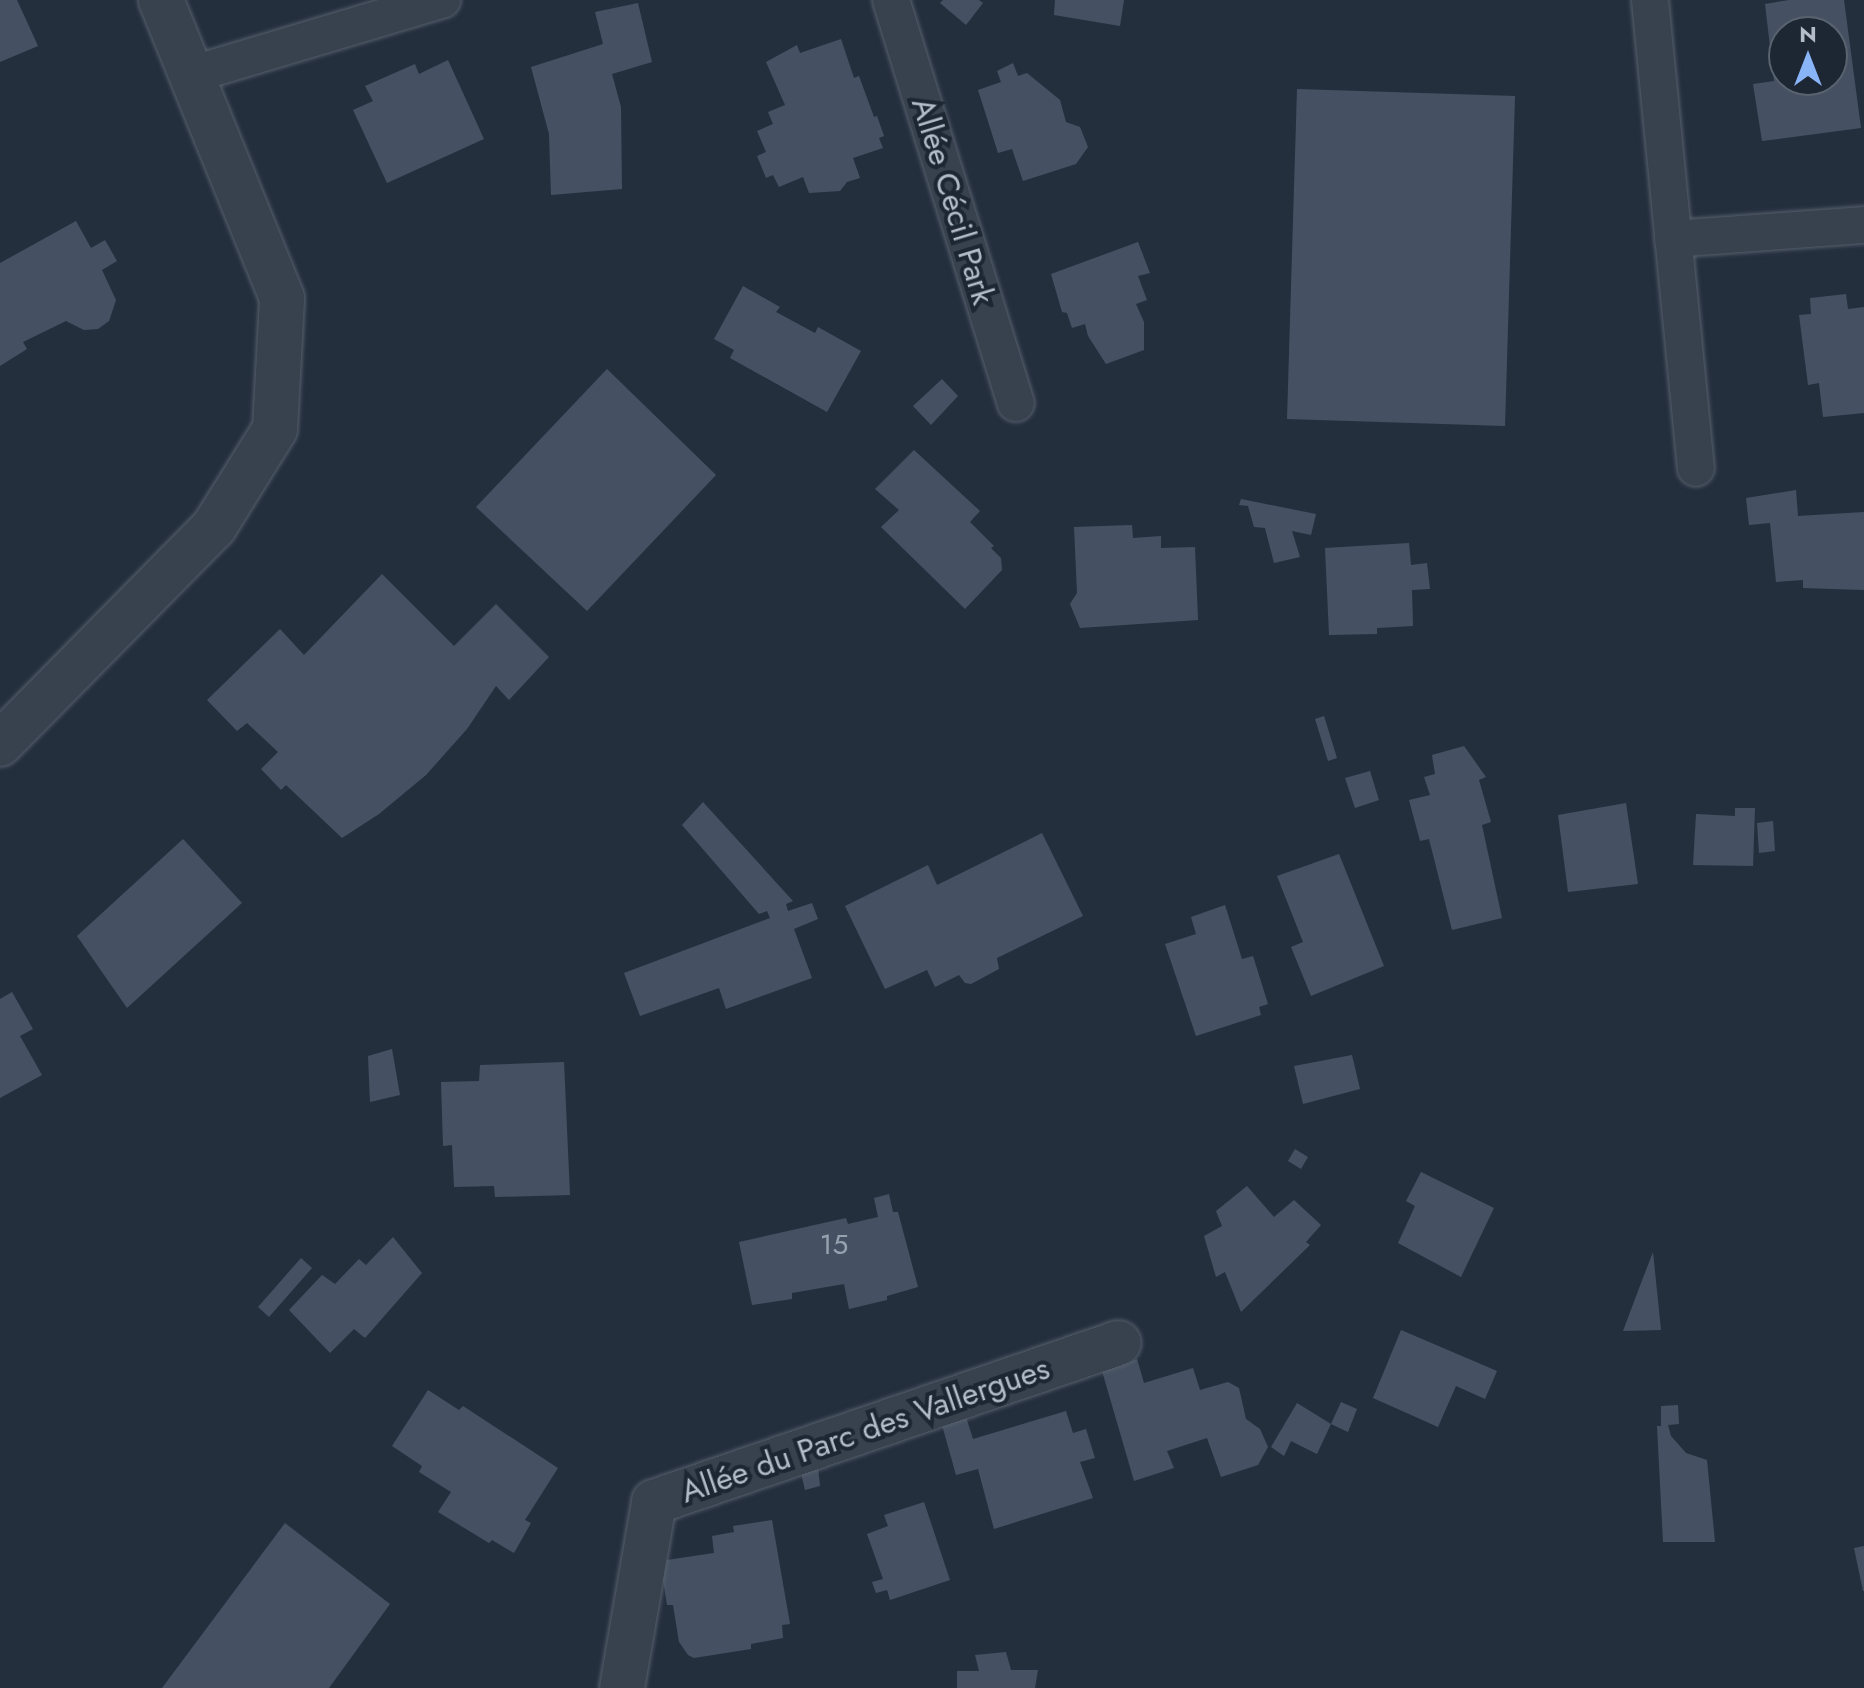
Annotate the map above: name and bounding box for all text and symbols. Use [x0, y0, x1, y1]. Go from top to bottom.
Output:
north arrow [1768, 16, 1848, 96]
text: N [1799, 18, 1817, 50]
street label: Allée Cécil Park [903, 93, 1003, 309]
house number: 15 [820, 1228, 848, 1262]
street label: Allée du Parc des Vallergues [676, 1349, 1054, 1511]

